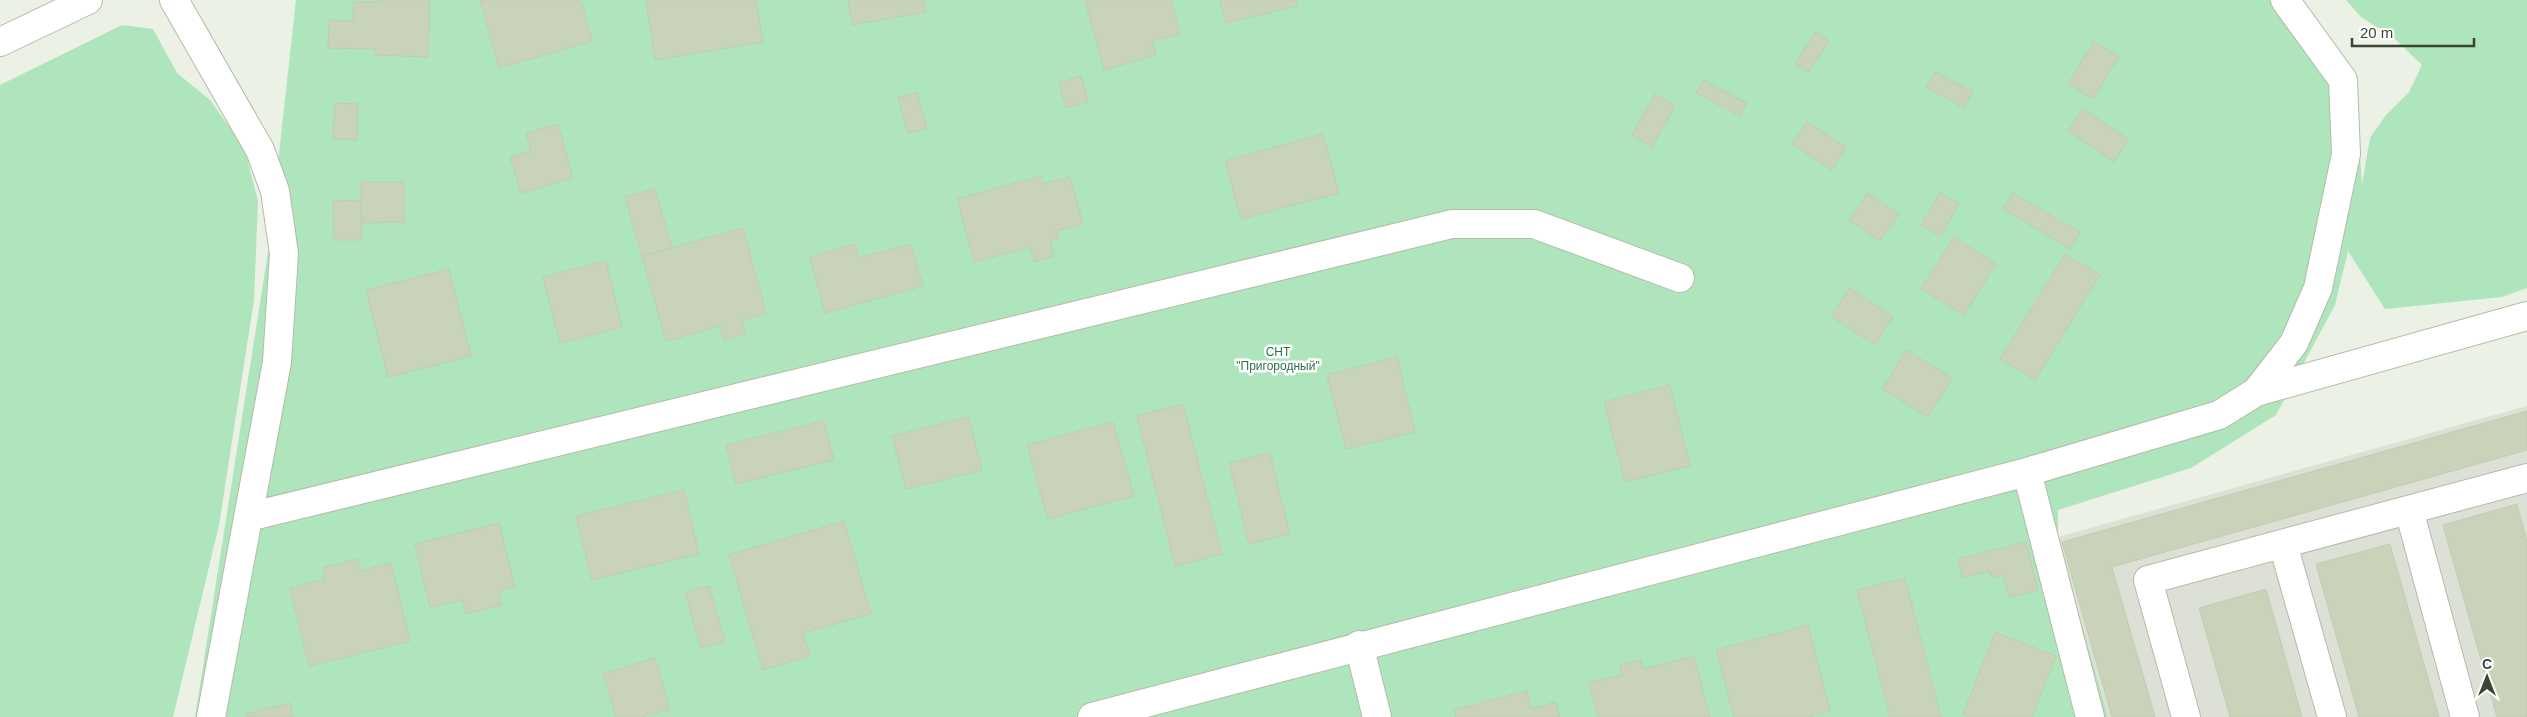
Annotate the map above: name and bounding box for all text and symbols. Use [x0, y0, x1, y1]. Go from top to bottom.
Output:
scale bar [2352, 15, 2474, 47]
text: 20 m [2360, 24, 2393, 41]
park label: СНТ "Пригородный" [1236, 345, 1320, 373]
north arrow [2462, 652, 2512, 702]
text: С [2482, 656, 2492, 672]

